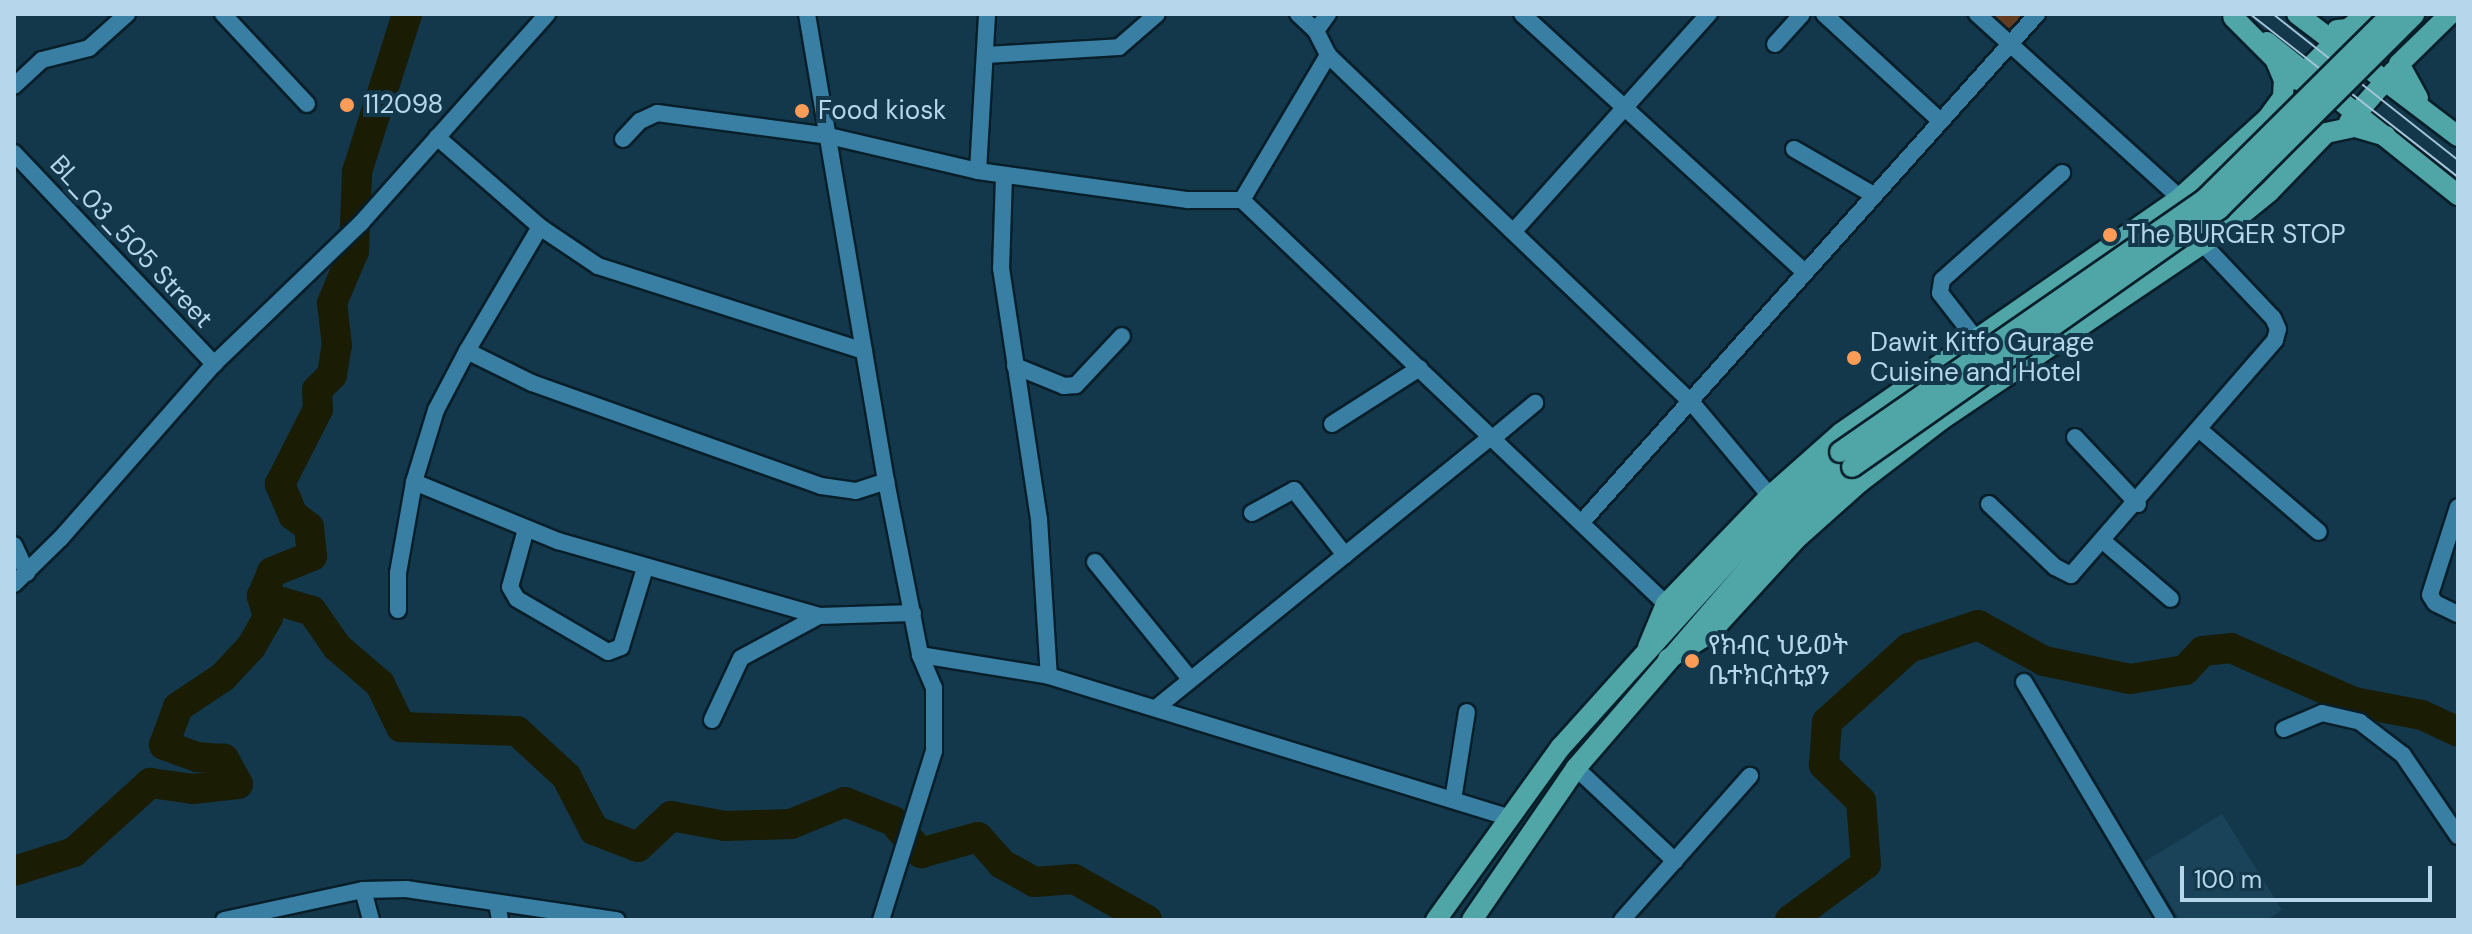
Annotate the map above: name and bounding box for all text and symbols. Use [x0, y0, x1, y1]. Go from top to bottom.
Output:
place label: 112098 [363, 89, 443, 121]
place label: Food kiosk [818, 95, 946, 127]
marker: 112098 [338, 96, 356, 114]
marker: Food kiosk [793, 102, 811, 120]
street label: BL_03_505 Street [43, 149, 219, 335]
place label: The BURGER STOP [2126, 219, 2346, 251]
marker: The BURGER STOP [2101, 226, 2119, 244]
place label: Dawit Kitfo Gurage Cuisine and Hotel [1870, 327, 2094, 388]
marker: Dawit Kitfo Gurage Cuisine and Hotel [1845, 349, 1863, 367]
place label: የክብር ህይወት ቤተክርስቲያን [1708, 630, 1848, 692]
marker: የክብር ህይወት ቤተክርስቲያን [1683, 652, 1701, 670]
scale bar [2184, 850, 2436, 900]
text: 100 m [2194, 864, 2262, 895]

